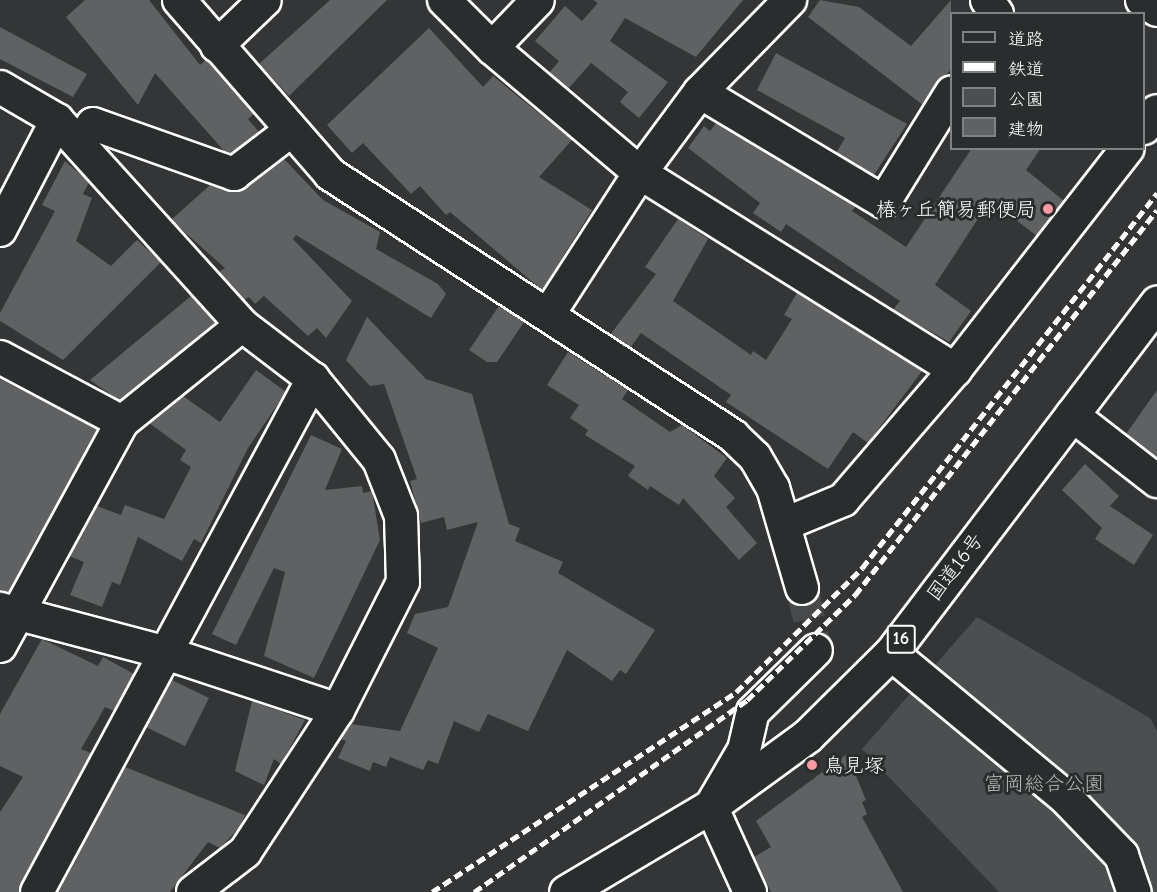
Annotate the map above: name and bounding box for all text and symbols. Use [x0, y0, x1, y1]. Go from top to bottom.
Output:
legend [950, 12, 1145, 150]
text: 道路 [1008, 29, 1044, 50]
text: 鉄道 [1008, 59, 1044, 80]
text: 公園 [1008, 89, 1044, 110]
text: 建物 [1008, 119, 1044, 140]
place label: 椿ヶ丘簡易郵便局 [876, 197, 1036, 221]
marker: 椿ヶ丘簡易郵便局 [1041, 202, 1055, 216]
street label: 国道16号 [922, 528, 988, 606]
road number: 16 [886, 624, 916, 654]
place label: 鳥見塚 [824, 753, 884, 777]
marker: 鳥見塚 [805, 758, 819, 772]
park label: 富岡総合公園 [984, 771, 1104, 795]

